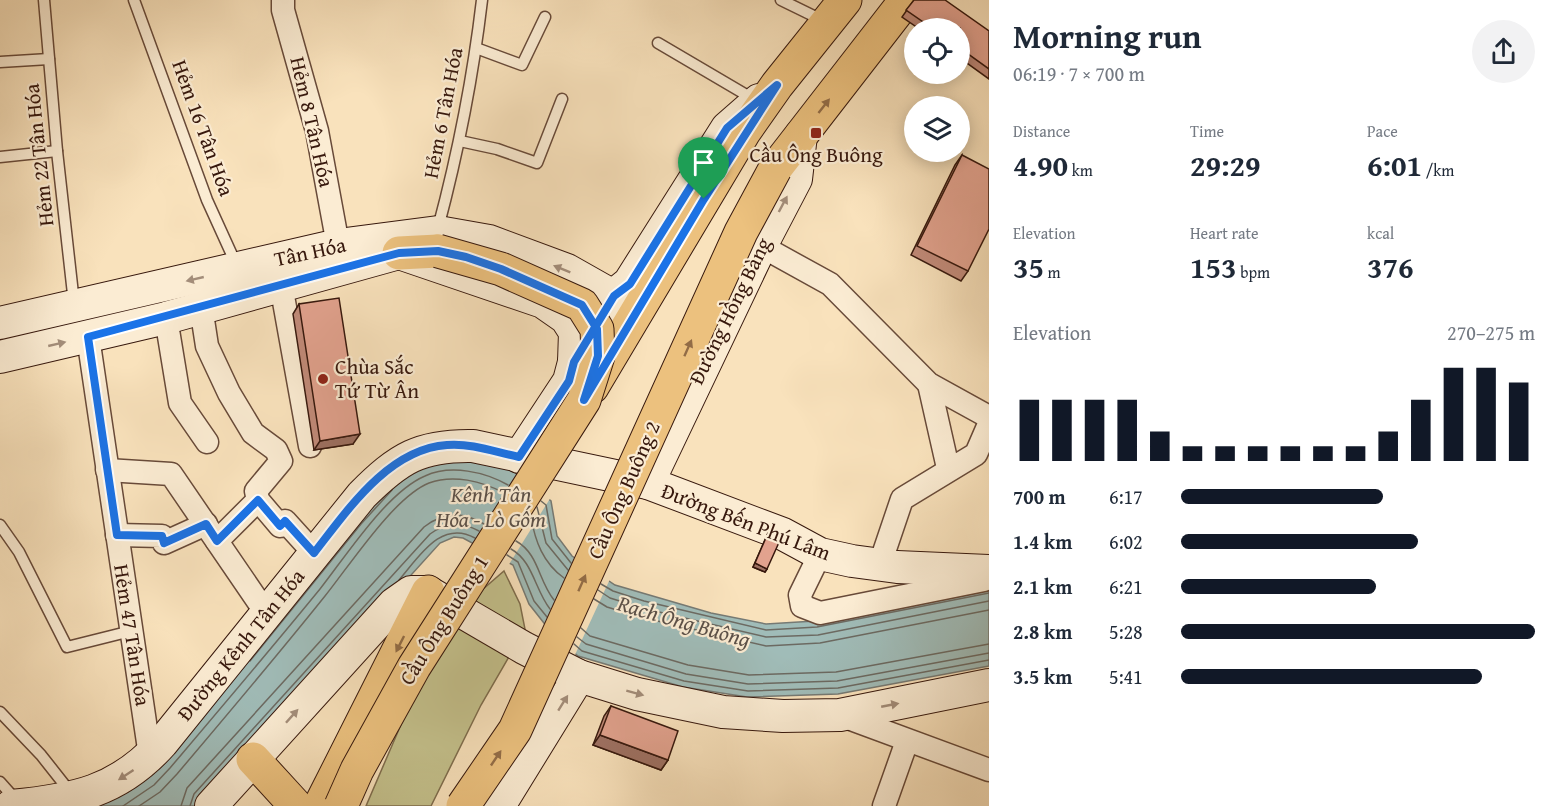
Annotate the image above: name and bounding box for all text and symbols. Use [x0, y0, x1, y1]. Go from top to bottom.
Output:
text: Morning run [1013, 12, 1202, 60]
map controls [904, 18, 970, 162]
button: locate [904, 18, 970, 84]
button: share [1472, 20, 1535, 83]
street label: Hẻm 6 Tân Hóa [415, 45, 470, 181]
street label: Hẻm 8 Tân Hóa [282, 54, 343, 190]
street label: Hẻm 16 Tân Hóa [164, 55, 243, 200]
text: 06:19 · 7 × 700 m [1013, 59, 1145, 88]
street label: Hẻm 22 Tân Hóa [16, 82, 61, 228]
button: layers [904, 96, 970, 162]
one-way arrow [817, 98, 830, 114]
text: Distance [1013, 119, 1070, 143]
text: Time [1190, 119, 1224, 143]
text: Pace [1367, 119, 1398, 143]
marker: Cầu Ông Buông [809, 126, 823, 140]
pin [678, 137, 729, 199]
place label: Cầu Ông Buông [749, 139, 883, 170]
text: 4.90 [1013, 143, 1068, 187]
text: 29:29 [1190, 143, 1261, 187]
text: 6:01 [1367, 143, 1422, 187]
icon: arrive [687, 146, 720, 179]
text: km [1068, 158, 1093, 182]
text: /km [1422, 158, 1454, 182]
one-way arrow [778, 195, 788, 212]
text: Elevation [1013, 221, 1076, 245]
text: Heart rate [1190, 221, 1259, 245]
text: kcal [1367, 221, 1394, 245]
street label: Tân Hóa [271, 229, 349, 274]
street label: Đường Hồng Bàng [681, 232, 779, 390]
text: 35 [1013, 245, 1044, 289]
text: 153 [1190, 245, 1237, 289]
text: 376 [1367, 245, 1414, 289]
text: m [1044, 260, 1061, 284]
text: bpm [1237, 260, 1270, 284]
one-way arrow [553, 264, 571, 273]
one-way arrow [186, 274, 204, 284]
text: Elevation [1013, 318, 1091, 347]
text: 270–275 m [1447, 318, 1535, 347]
one-way arrow [48, 339, 67, 348]
one-way arrow [684, 339, 693, 356]
place label: Chùa Sắc Tứ Từ Ân [335, 351, 419, 406]
marker: Chùa Sắc Tứ Từ Ân [316, 372, 330, 386]
street label: Cầu Ông Buông 2 [579, 416, 668, 564]
street label: Đường Bến Phú Lâm [657, 475, 835, 568]
water label: Kênh Tân Hóa - Lò Gốm [435, 478, 546, 535]
text: 700 m [1013, 482, 1066, 511]
text: 6:17 [1109, 482, 1143, 511]
text: 1.4 km [1013, 527, 1072, 556]
text: 6:02 [1109, 527, 1143, 556]
street label: Cầu Ông Buông 1 [391, 549, 496, 691]
street label: Hẻm 47 Tân Hóa [106, 562, 159, 708]
street label: Đường Kênh Tân Hóa [169, 562, 312, 727]
text: 2.1 km [1013, 572, 1072, 601]
text: 6:21 [1109, 572, 1143, 601]
one-way arrow [578, 574, 588, 592]
water label: Rạch Ông Buông [613, 587, 754, 655]
text: 2.8 km [1013, 617, 1072, 646]
text: 5:28 [1109, 617, 1143, 646]
one-way arrow [395, 635, 404, 652]
text: 3.5 km [1013, 662, 1072, 691]
text: 5:41 [1109, 662, 1143, 691]
one-way arrow [626, 689, 644, 698]
one-way arrow [557, 695, 568, 711]
one-way arrow [881, 700, 900, 709]
one-way arrow [285, 708, 299, 723]
one-way arrow [490, 750, 502, 766]
one-way arrow [118, 769, 134, 780]

